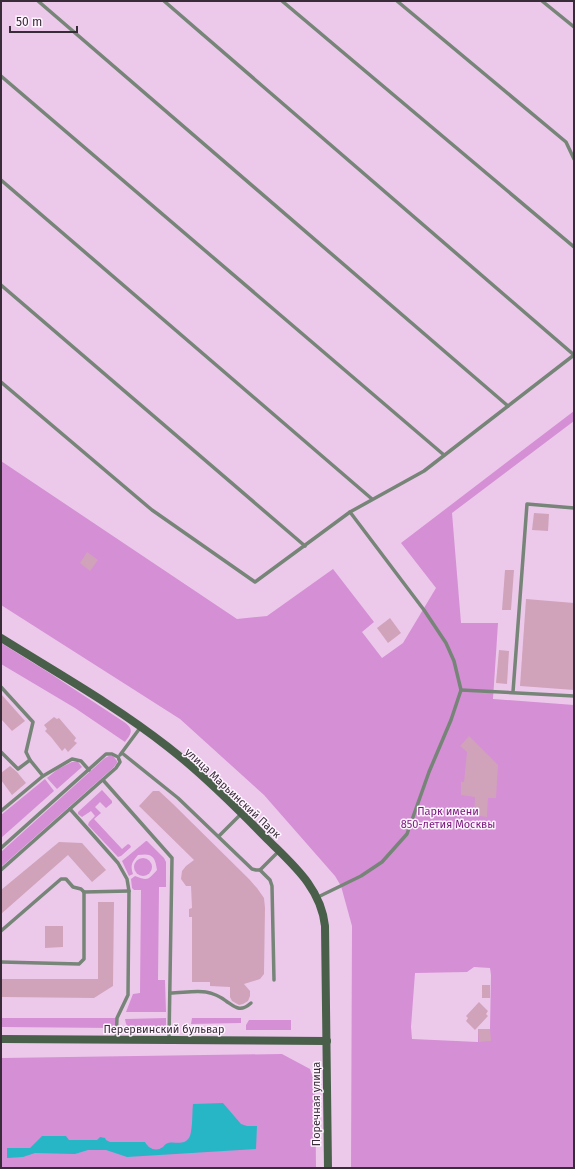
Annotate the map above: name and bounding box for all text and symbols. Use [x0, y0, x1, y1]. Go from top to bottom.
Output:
scale bar [10, 8, 77, 34]
text: 50 m [16, 15, 42, 29]
street label: улица Марьинский Парк [182, 746, 283, 841]
park label: Парк имени 850-летия Москвы [401, 805, 495, 831]
street label: Перервинский бульвар [103, 1023, 225, 1036]
street label: Поречная улица [310, 1062, 323, 1146]

